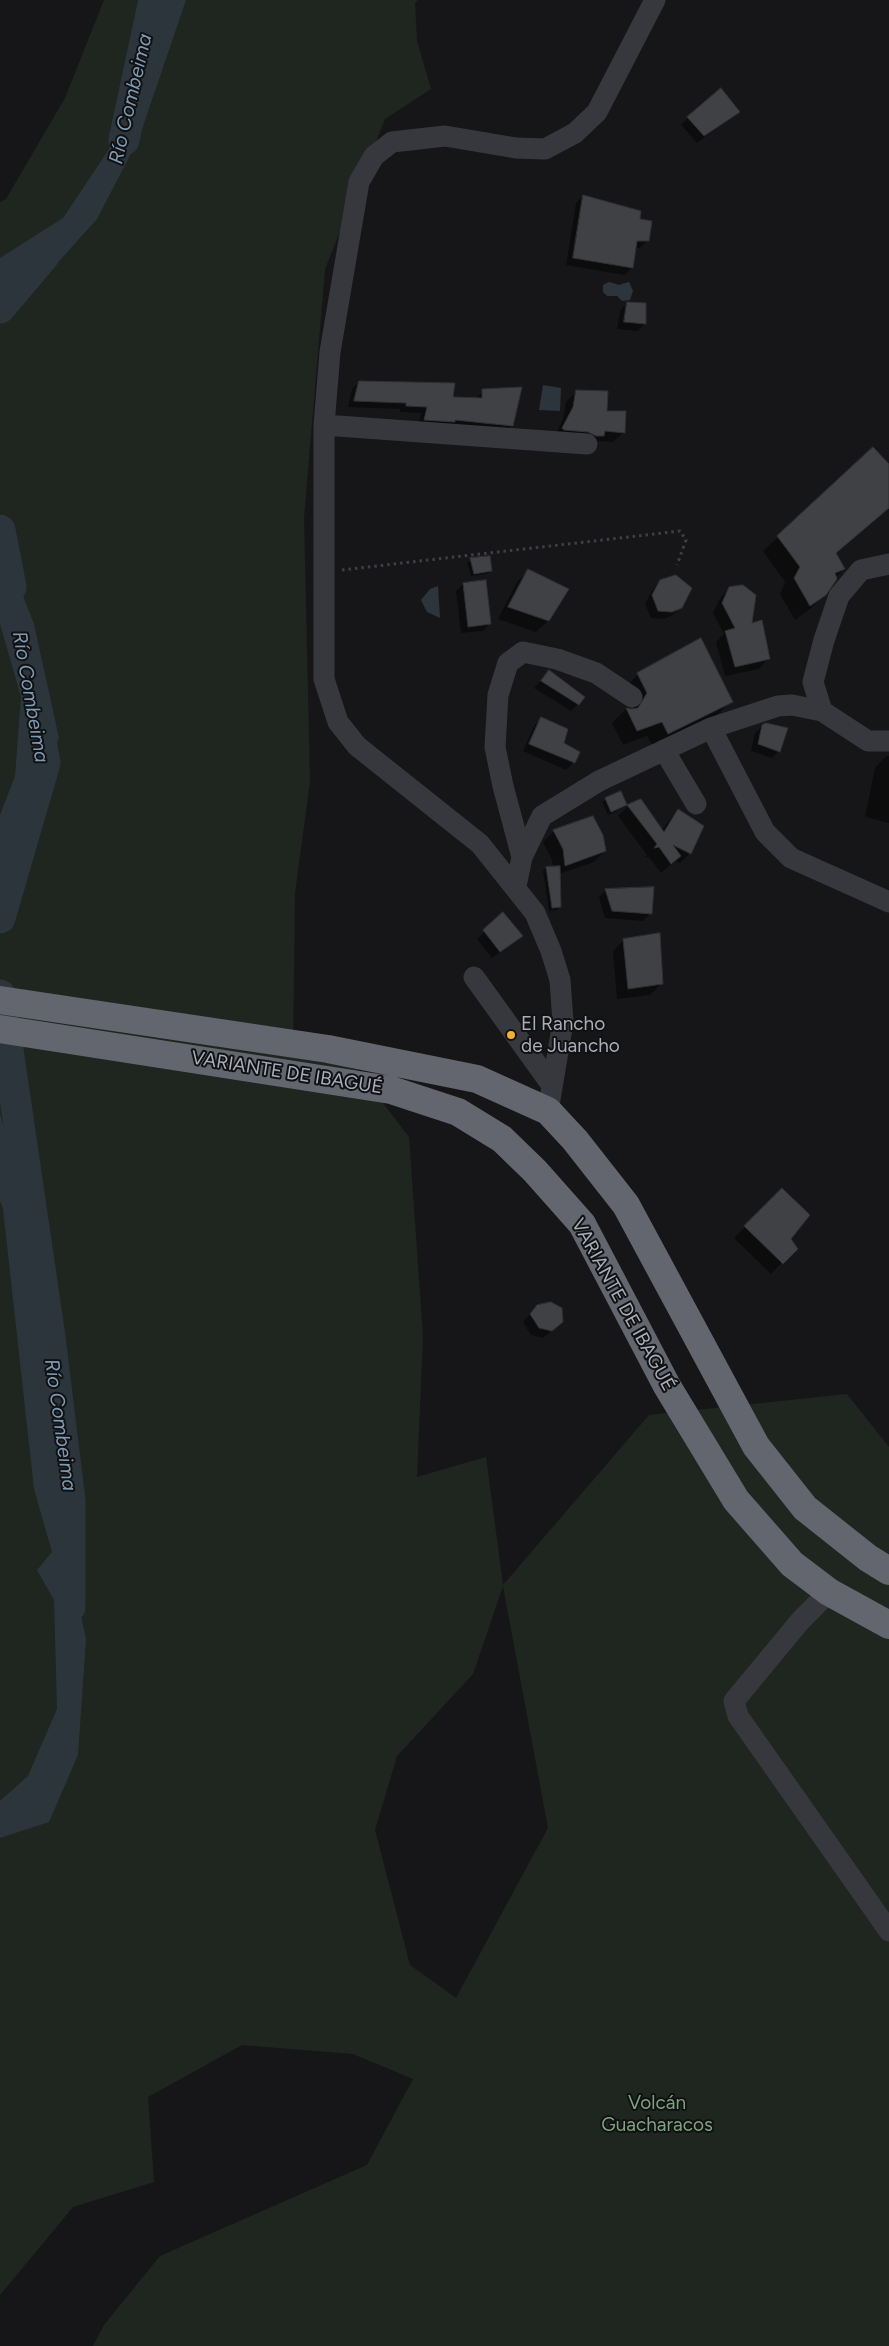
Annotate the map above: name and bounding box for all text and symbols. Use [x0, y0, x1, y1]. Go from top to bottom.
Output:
water label: Río Combeima [104, 32, 158, 166]
water label: Río Combeima [7, 629, 53, 765]
place label: El Rancho de Juancho [521, 1013, 620, 1057]
marker: El Rancho de Juancho [505, 1029, 517, 1041]
street label: VARIANTE DE IBAGUÉ [190, 1047, 384, 1099]
street label: VARIANTE DE IBAGUÉ [566, 1215, 680, 1395]
water label: Río Combeima [39, 1358, 81, 1492]
park label: Volcán Guacharacos [601, 2092, 713, 2136]

